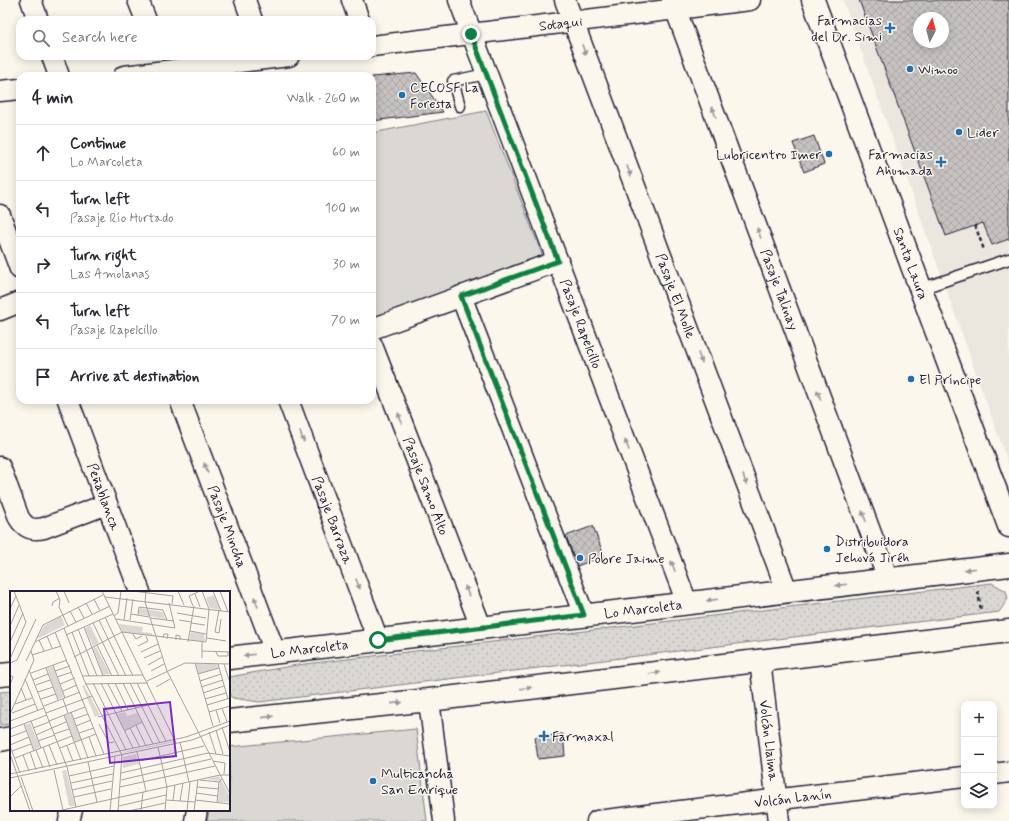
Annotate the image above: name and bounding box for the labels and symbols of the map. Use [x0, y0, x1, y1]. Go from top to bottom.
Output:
street label: Sotaqui [538, 12, 584, 36]
place label: Farmacias del Dr. Simi [811, 12, 882, 46]
north arrow [913, 12, 949, 48]
marker: Farmacias del Dr. Simi [885, 23, 895, 33]
route end [462, 25, 480, 43]
one-way arrow [581, 44, 587, 56]
place label: Wimoo [918, 61, 958, 79]
marker: Wimoo [905, 64, 915, 74]
place label: CECOSF La Foresta [410, 79, 479, 113]
marker: CECOSF La Foresta [397, 90, 407, 100]
one-way arrow [710, 105, 716, 117]
place label: Lider [967, 124, 999, 142]
marker: Lider [954, 127, 964, 137]
place label: Lubricentro Imer [716, 146, 821, 164]
place label: Farmacias Ahumada [868, 146, 933, 180]
marker: Lubricentro Imer [824, 149, 834, 159]
marker: Farmacias Ahumada [936, 157, 946, 167]
one-way arrow [627, 166, 633, 178]
street label: Santa Laura [889, 225, 932, 302]
one-way arrow [756, 227, 762, 239]
street label: Pasaje Talinay [756, 247, 802, 333]
street label: Pasaje El Molle [651, 251, 700, 342]
street label: Pasaje Rapelcillo [555, 277, 606, 371]
one-way arrow [697, 353, 703, 365]
place label: El Príncipe [919, 371, 981, 389]
marker: El Príncipe [906, 374, 916, 384]
one-way arrow [816, 388, 822, 400]
one-way arrow [397, 411, 403, 423]
one-way arrow [300, 431, 306, 443]
street label: Pasaje Samo Alto [398, 435, 453, 538]
one-way arrow [624, 438, 630, 450]
street label: Peñablanca [82, 461, 124, 533]
one-way arrow [202, 461, 208, 473]
street label: Pasaje Barraza [307, 474, 357, 567]
one-way arrow [743, 475, 749, 487]
street label: Pasaje Mincha [203, 483, 250, 570]
one-way arrow [861, 510, 867, 522]
place label: Distribuidora Jehová Jiréh [835, 533, 910, 567]
marker: Distribuidora Jehová Jiréh [822, 544, 832, 554]
place label: Pobre Jaime [588, 550, 665, 568]
marker: Pobre Jaime [575, 553, 585, 563]
one-way arrow [670, 560, 676, 572]
one-way arrow [964, 566, 976, 573]
one-way arrow [355, 579, 361, 591]
one-way arrow [835, 581, 847, 588]
one-way arrow [464, 585, 470, 597]
inset map [10, 591, 230, 811]
one-way arrow [253, 596, 259, 608]
street label: Lo Marcoleta [603, 596, 683, 623]
one-way arrow [706, 597, 718, 603]
route start [369, 631, 387, 649]
street label: Lo Marcoleta [270, 636, 350, 663]
one-way arrow [243, 652, 255, 658]
one-way arrow [649, 669, 661, 676]
one-way arrow [520, 685, 532, 691]
street label: Volcán Llaima [755, 699, 782, 783]
one-way arrow [391, 700, 403, 706]
one-way arrow [262, 714, 274, 720]
place label: Farmaxal [552, 728, 614, 746]
marker: Farmaxal [539, 731, 549, 741]
place label: Multicancha San Enrique [381, 765, 458, 799]
marker: Multicancha San Enrique [368, 776, 378, 786]
street label: Volcán Lanín [753, 785, 832, 812]

